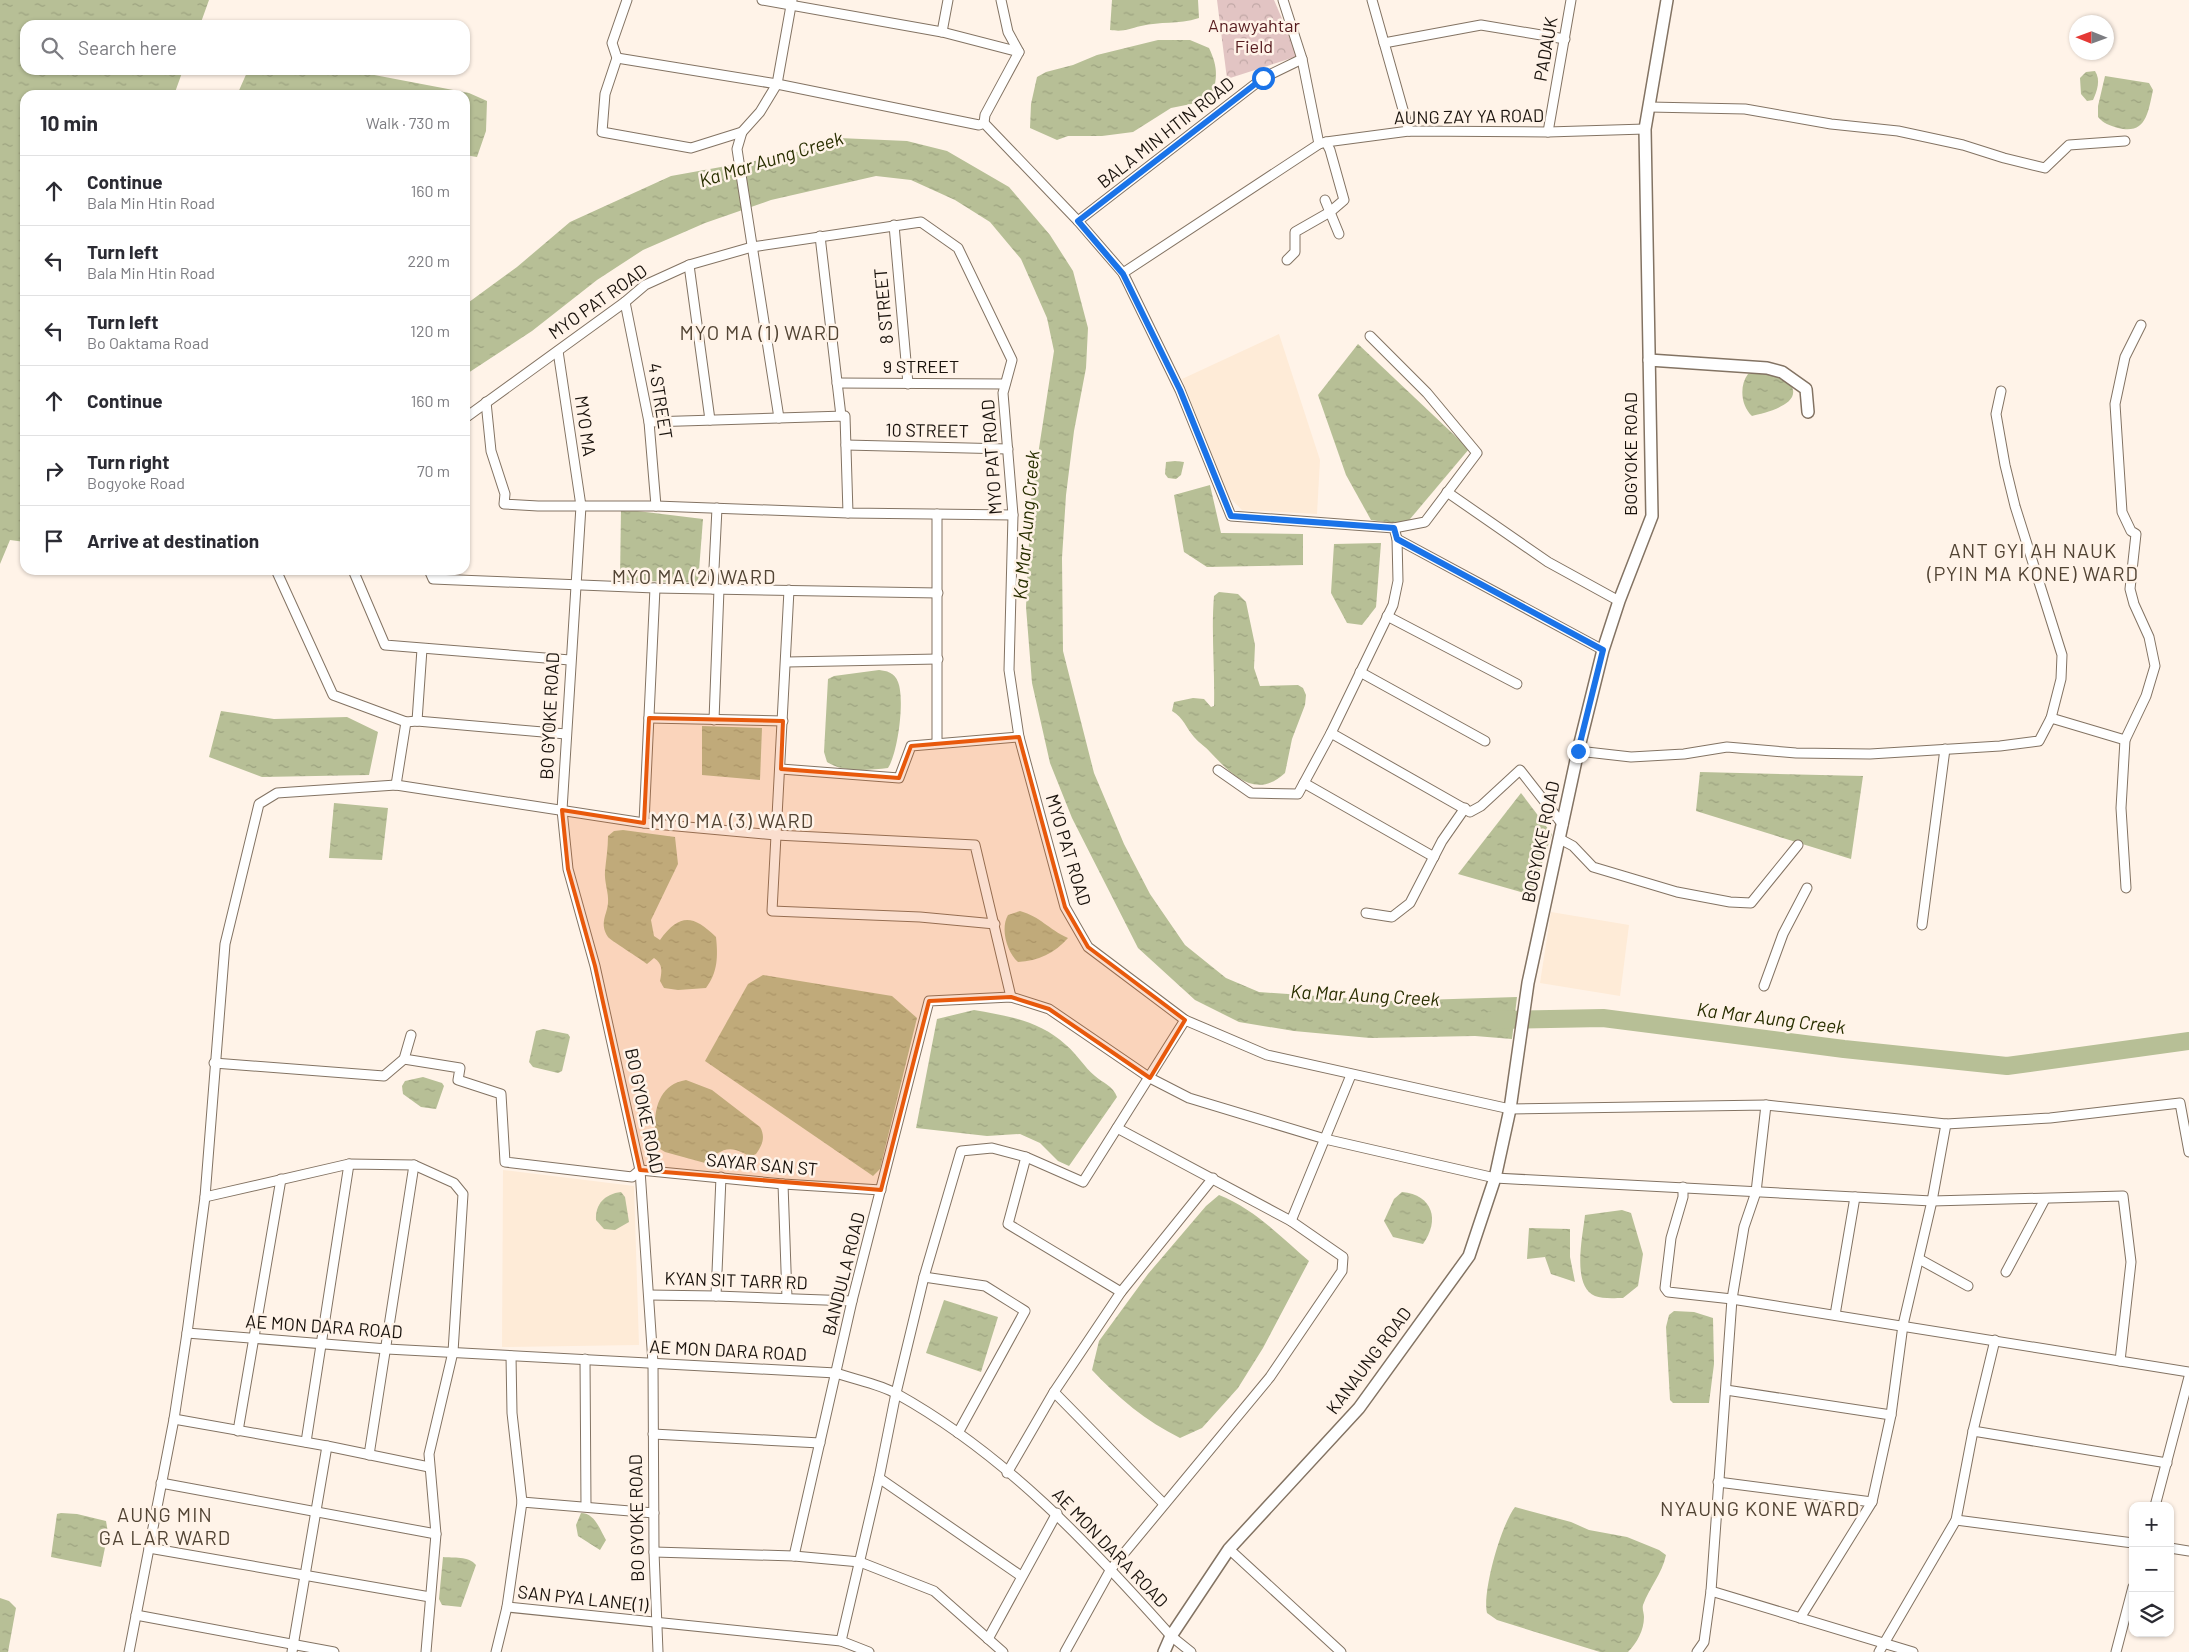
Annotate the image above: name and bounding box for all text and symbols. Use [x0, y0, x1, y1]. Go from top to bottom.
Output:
park label: Anawyahtar Field [1208, 14, 1300, 57]
street label: PADAUK [1529, 15, 1562, 83]
north arrow [2069, 15, 2114, 60]
search box [20, 20, 470, 75]
icon: search [38, 34, 66, 62]
text: Search here [78, 36, 177, 59]
route start [1252, 67, 1275, 90]
street label: BALA MIN HTIN ROAD [1093, 72, 1238, 192]
street label: AUNG ZAY YA ROAD [1394, 104, 1544, 128]
text: 10 min [40, 110, 98, 135]
text: Walk · 730 m [366, 113, 450, 132]
water label: Ka Mar Aung Creek [696, 125, 846, 191]
text: Continue [87, 170, 163, 193]
icon: ahead [40, 177, 68, 205]
text: 160 m [411, 181, 450, 200]
text: Bala Min Htin Road [87, 193, 215, 212]
text: Turn left [87, 240, 158, 263]
icon: left [40, 247, 68, 275]
text: 220 m [407, 251, 450, 270]
street label: MYO PAT ROAD [544, 259, 651, 343]
text: Bala Min Htin Road [87, 263, 215, 282]
street label: 8 STREET [869, 267, 897, 345]
text: Turn left [87, 310, 158, 333]
icon: left [40, 317, 68, 345]
district label: MYO MA (1) WARD [680, 320, 840, 344]
text: 120 m [410, 321, 450, 340]
text: Bo Oaktama Road [87, 333, 209, 352]
street label: 9 STREET [883, 355, 959, 377]
street label: 4 STREET [644, 361, 678, 441]
icon: ahead [40, 387, 68, 415]
text: Continue [87, 389, 163, 412]
text: 160 m [411, 391, 450, 410]
street label: BOGYOKE ROAD [1619, 392, 1641, 516]
street label: MYO MA [571, 394, 601, 458]
street label: MYO PAT ROAD [976, 399, 1006, 515]
street label: 10 STREET [885, 418, 969, 442]
water label: Ka Mar Aung Creek [1008, 449, 1044, 600]
text: Turn right [87, 450, 169, 473]
icon: right [40, 457, 68, 485]
text: 70 m [417, 461, 450, 480]
text: Bogyoke Road [87, 473, 185, 492]
icon: arrive [40, 527, 68, 555]
text: Arrive at destination [87, 529, 259, 552]
district label: ANT GYI AH NAUK (PYIN MA KONE) WARD [1926, 538, 2139, 585]
district label: MYO MA (2) WARD [612, 564, 776, 588]
street label: BO GYOKE ROAD [535, 652, 563, 780]
route end [1567, 740, 1590, 763]
street label: BOGYOKE ROAD [1516, 779, 1564, 905]
street label: MYO PAT ROAD [1042, 791, 1096, 908]
district label: MYO MA (3) WARD [650, 808, 814, 832]
water label: Ka Mar Aung Creek [1290, 979, 1441, 1010]
water label: Ka Mar Aung Creek [1695, 997, 1847, 1038]
street label: BO GYOKE ROAD [621, 1046, 669, 1175]
street label: SAYAR SAN ST [705, 1148, 819, 1180]
street label: BANDULA ROAD [817, 1210, 869, 1338]
street label: KYAN SIT TARR RD [664, 1267, 808, 1293]
street label: KANAUNG ROAD [1321, 1303, 1416, 1418]
street label: AE MON DARA ROAD [245, 1310, 403, 1342]
street label: AE MON DARA ROAD [649, 1335, 807, 1365]
street label: BO GYOKE ROAD [624, 1454, 648, 1582]
street label: AE MON DARA ROAD [1048, 1483, 1173, 1612]
district label: NYAUNG KONE WARD [1660, 1496, 1860, 1520]
district label: AUNG MIN GA LAR WARD [99, 1502, 231, 1549]
map controls [2129, 1502, 2174, 1637]
button: + [2129, 1502, 2174, 1547]
button: − [2129, 1547, 2174, 1592]
street label: SAN PYA LANE(1) [517, 1580, 650, 1616]
button: layers [2129, 1592, 2174, 1637]

